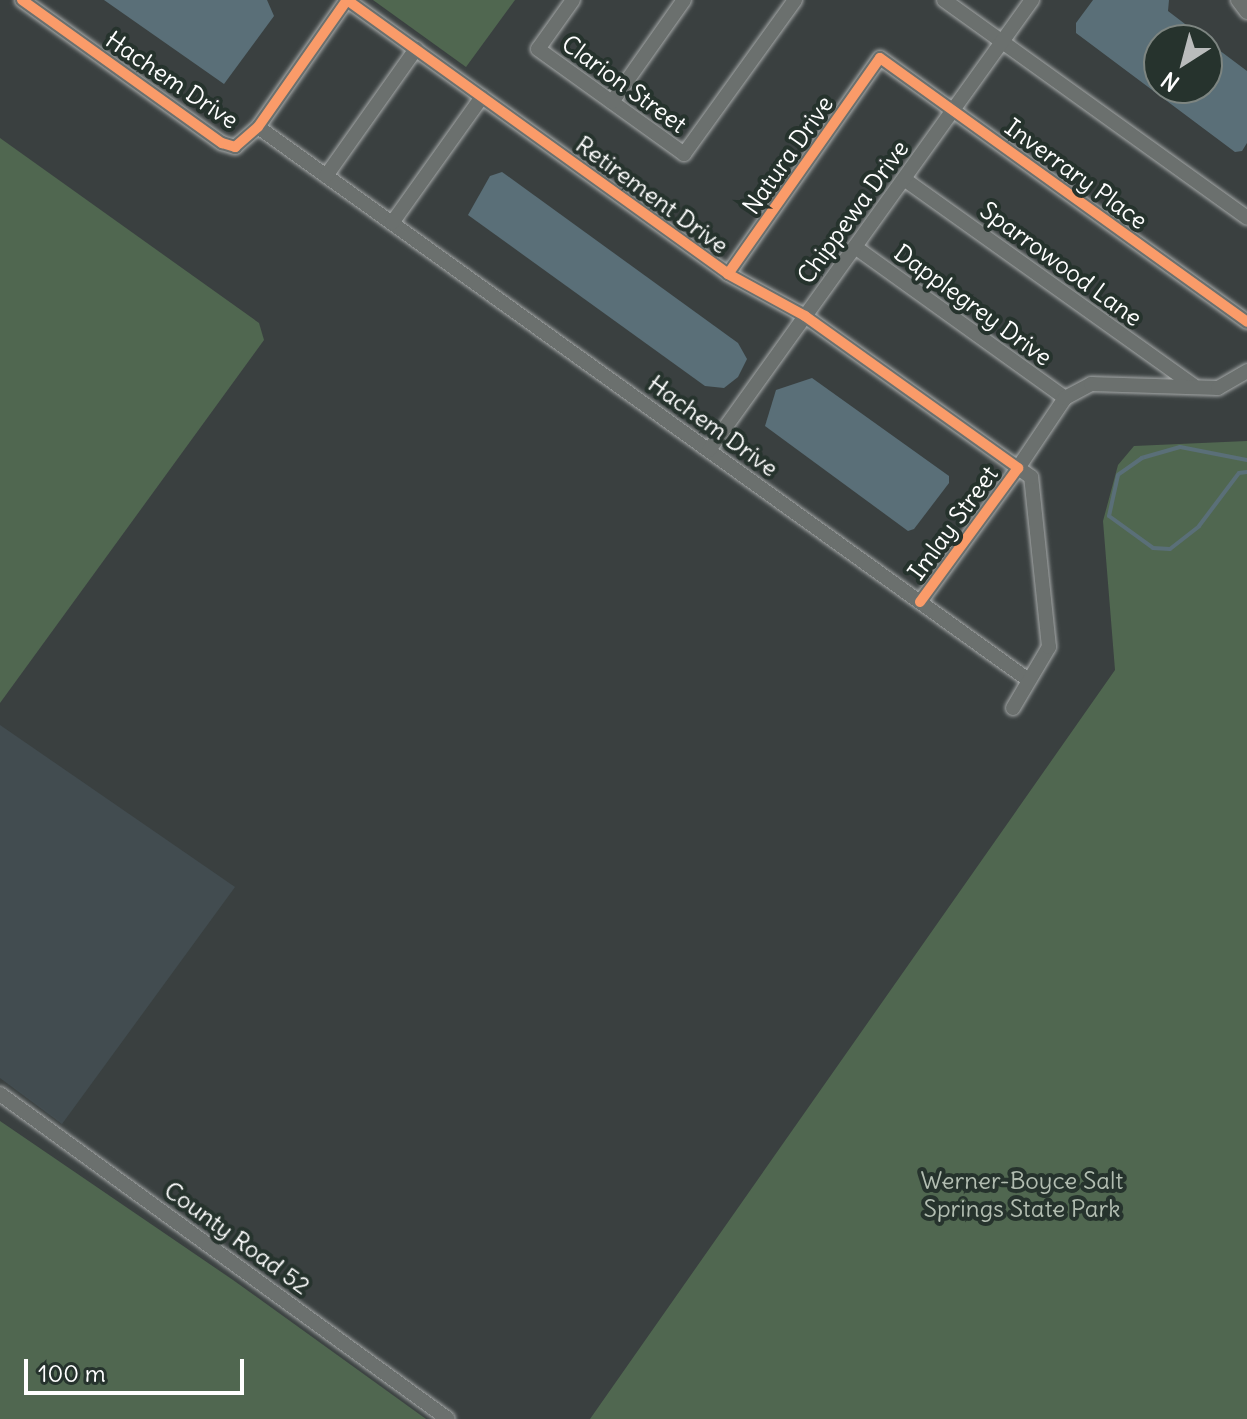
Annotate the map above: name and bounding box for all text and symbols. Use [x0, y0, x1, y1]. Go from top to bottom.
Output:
north arrow [1143, 24, 1223, 104]
street label: Hachem Drive [100, 25, 244, 135]
street label: Clarion Street [556, 29, 692, 139]
text: N [1156, 66, 1184, 98]
street label: Natura Drive [737, 90, 839, 220]
street label: Inverrary Place [999, 113, 1153, 235]
street label: Retirement Drive [570, 130, 734, 260]
street label: Chippewa Drive [791, 135, 915, 289]
street label: Sparrowood Lane [975, 196, 1147, 332]
street label: Dapplegrey Drive [889, 238, 1057, 372]
street label: Hachem Drive [643, 369, 783, 483]
street label: Imlay Street [902, 460, 1004, 586]
park label: Werner-Boyce Salt Springs State Park [921, 1167, 1123, 1223]
street label: County Road 52 [159, 1175, 315, 1301]
scale bar [28, 1343, 248, 1393]
text: 100 m [38, 1358, 106, 1388]

